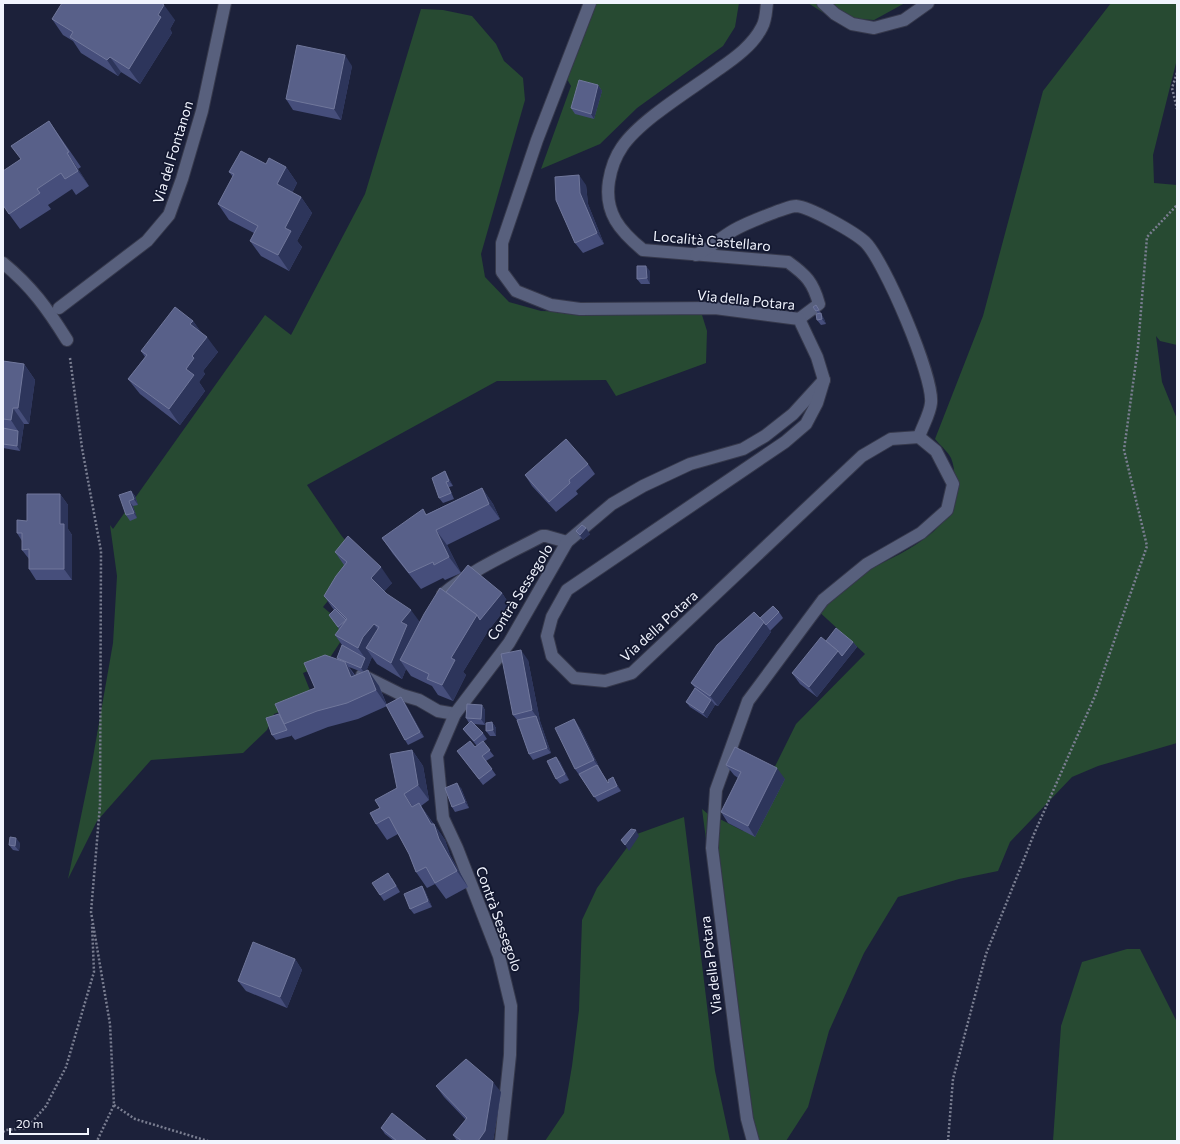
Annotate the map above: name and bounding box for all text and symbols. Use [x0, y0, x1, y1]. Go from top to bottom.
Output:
street label: Via del Fontanon [149, 98, 196, 205]
street label: Località Castellaro [653, 227, 772, 254]
street label: Via della Potara [696, 286, 796, 313]
street label: Contrà Sessegolo [483, 540, 556, 643]
street label: Via della Potara [616, 586, 701, 665]
street label: Contrà Sessegolo [473, 864, 526, 974]
street label: Via della Potara [696, 915, 725, 1015]
scale bar [10, 1110, 88, 1136]
text: 20 m [16, 1116, 43, 1130]

